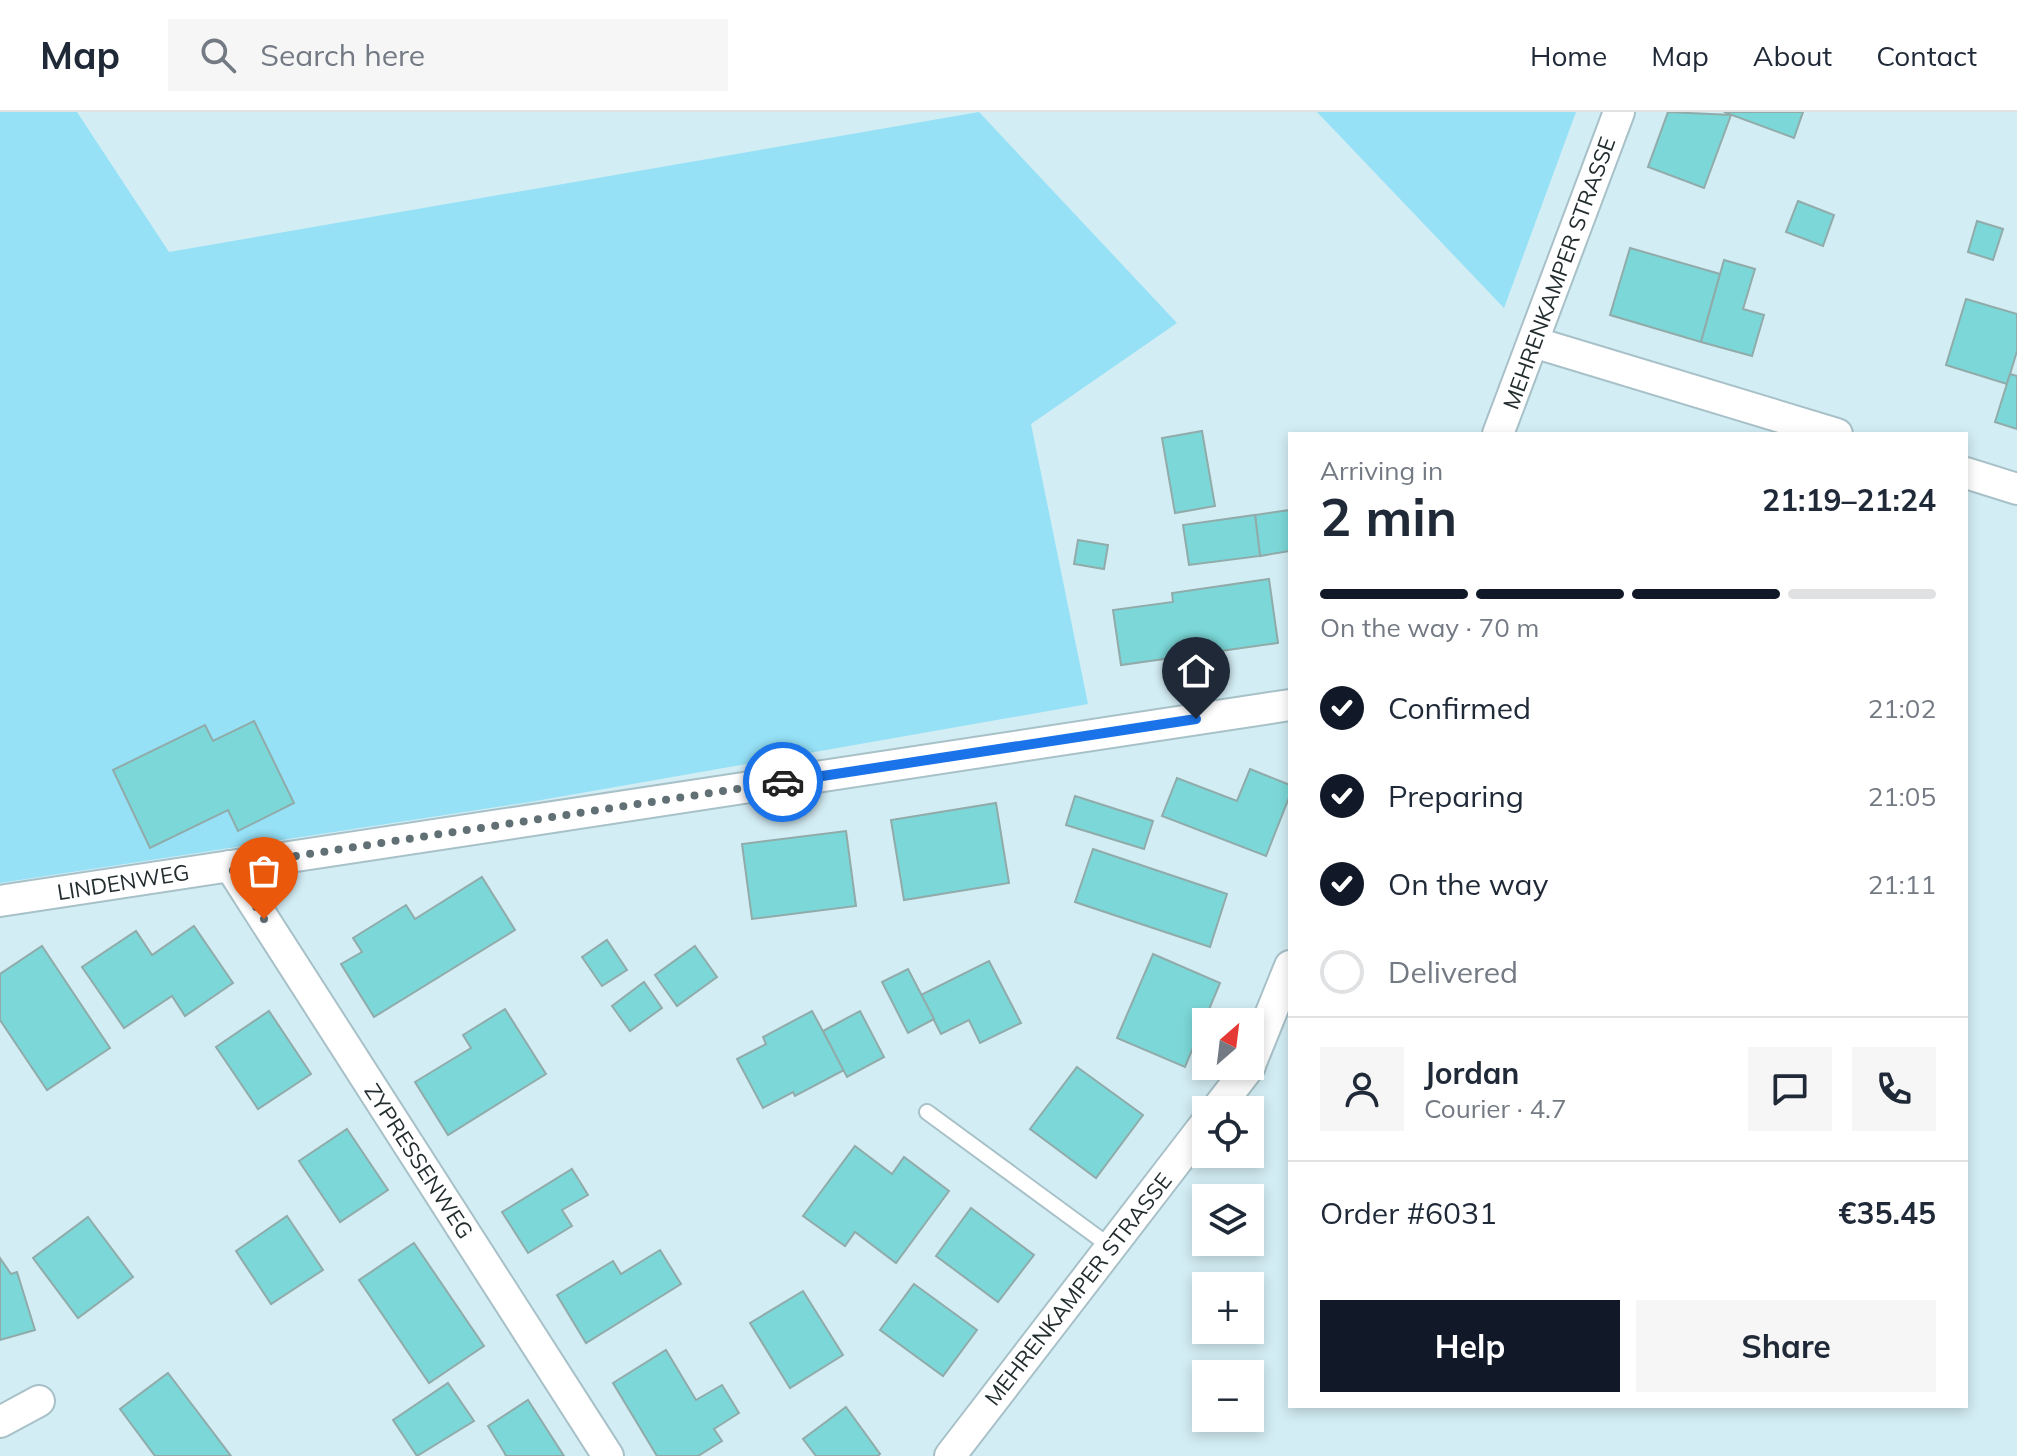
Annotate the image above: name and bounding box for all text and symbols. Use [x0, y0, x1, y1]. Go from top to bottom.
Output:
search box [168, 19, 728, 91]
text: Map [40, 31, 120, 79]
icon: search [196, 33, 240, 77]
text: Search here [260, 36, 425, 74]
text: Home [1530, 38, 1607, 73]
text: Map [1651, 38, 1709, 73]
text: About [1753, 38, 1832, 73]
text: Contact [1876, 38, 1977, 73]
street label: MEHRENKAMPER STRASSE [1497, 133, 1621, 413]
text: Arriving in [1320, 454, 1443, 487]
text: 21:19–21:24 [1762, 481, 1936, 519]
text: 2 min [1320, 484, 1457, 549]
text: On the way · 70 m [1320, 611, 1539, 644]
pin [1162, 637, 1230, 719]
icon: home [1174, 649, 1218, 693]
icon: check [1320, 686, 1364, 730]
text: Confirmed [1388, 689, 1531, 727]
text: 21:02 [1868, 692, 1936, 725]
courier [743, 742, 823, 822]
icon: car [761, 760, 805, 804]
icon: check [1320, 774, 1364, 818]
text: Preparing [1388, 777, 1524, 815]
text: 21:05 [1868, 780, 1936, 813]
pin [230, 837, 298, 919]
icon: bag [242, 849, 286, 893]
street label: LINDENWEG [55, 858, 191, 906]
icon: check [1320, 862, 1364, 906]
text: On the way [1388, 865, 1548, 903]
text: 21:11 [1868, 868, 1936, 901]
text: Delivered [1388, 953, 1518, 991]
north arrow [1192, 1008, 1264, 1080]
map controls [1192, 1008, 1264, 1432]
button: person [1320, 1047, 1404, 1131]
button: chat [1748, 1047, 1832, 1131]
button: phone [1852, 1047, 1936, 1131]
text: Jordan [1424, 1054, 1519, 1092]
street label: ZYPRESSENWEG [358, 1078, 480, 1244]
text: Courier · 4.7 [1424, 1092, 1567, 1125]
button: locate [1192, 1096, 1264, 1168]
street label: MEHRENKAMPER STRASSE [978, 1167, 1178, 1411]
button: layers [1192, 1184, 1264, 1256]
text: Order #6031 [1320, 1194, 1497, 1232]
text: €35.45 [1839, 1194, 1936, 1232]
button: + [1192, 1272, 1264, 1344]
button: Help [1320, 1300, 1620, 1392]
button: Share [1636, 1300, 1936, 1392]
button: − [1192, 1360, 1264, 1432]

